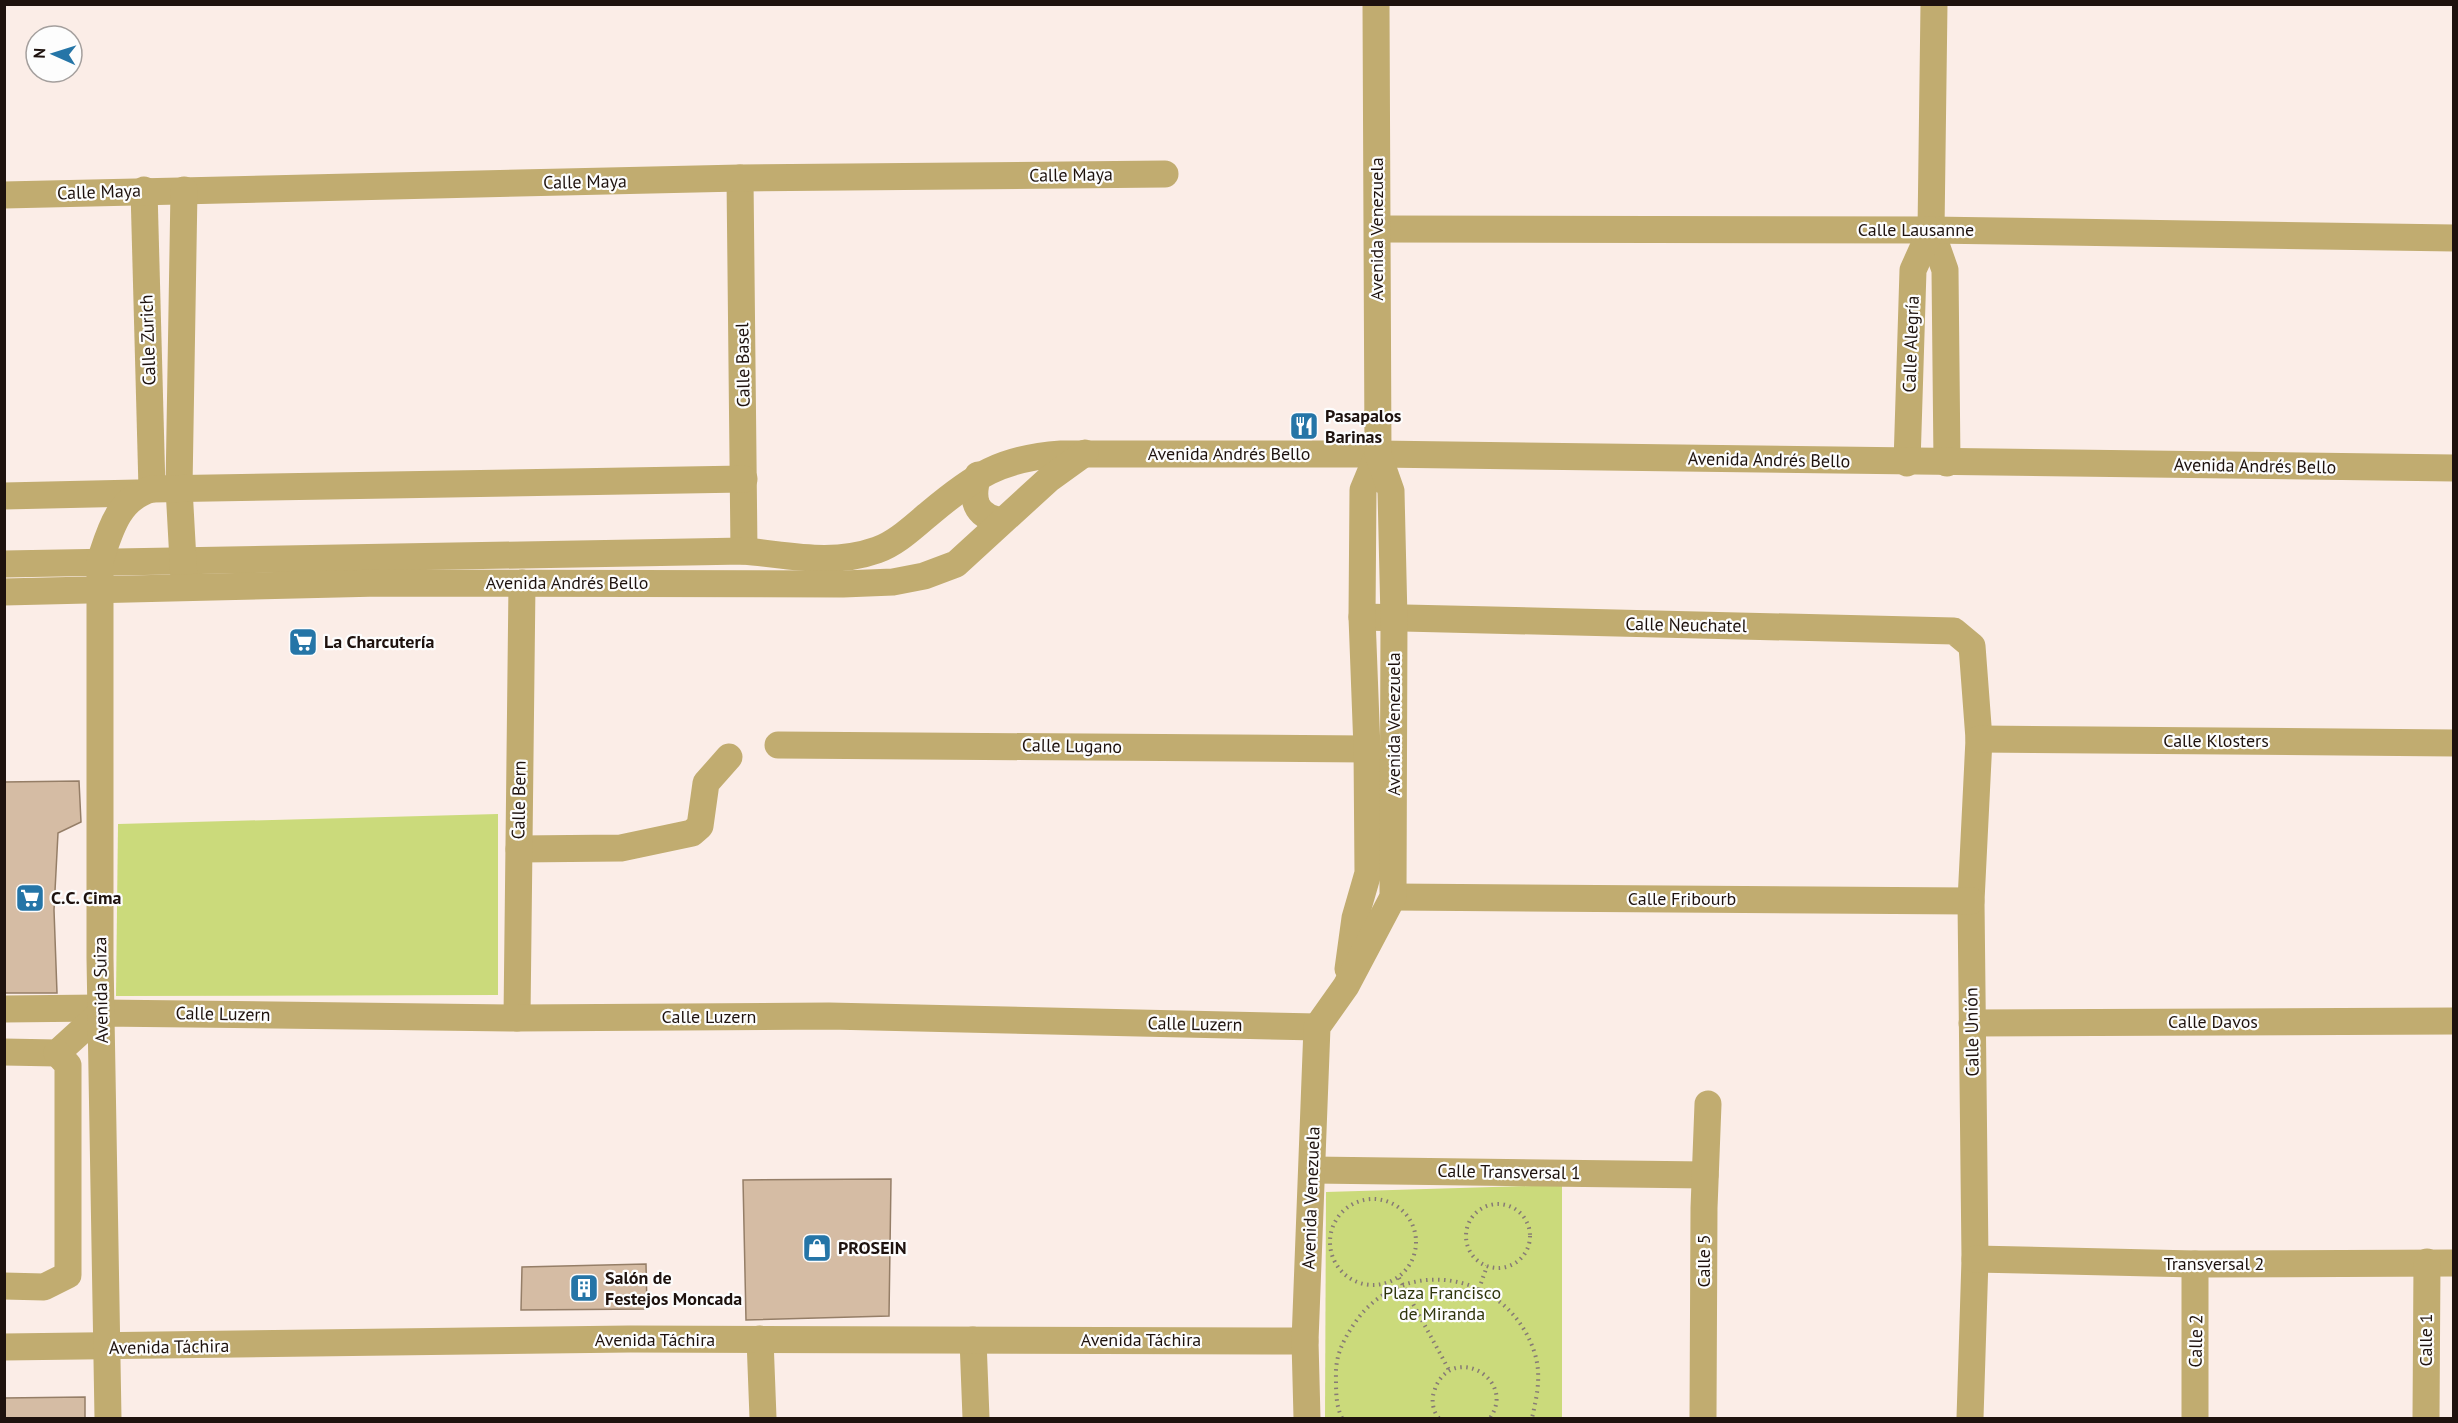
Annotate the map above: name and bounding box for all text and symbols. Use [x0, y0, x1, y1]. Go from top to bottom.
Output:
north arrow [24, 24, 84, 84]
text: N [29, 47, 49, 59]
street label: Avenida Venezuela [1365, 157, 1388, 301]
street label: Calle Maya [1029, 162, 1113, 187]
street label: Calle Maya [543, 169, 627, 194]
street label: Calle Maya [57, 179, 141, 204]
street label: Calle Lausanne [1858, 218, 1974, 241]
street label: Calle Zurich [134, 294, 161, 386]
street label: Calle Alegría [1897, 295, 1924, 393]
street label: Calle Basel [730, 322, 755, 408]
place label: Pasapalos Barinas [1325, 404, 1402, 448]
restaurant icon: Pasapalos Barinas [1288, 410, 1320, 442]
street label: Avenida Andrés Bello [1148, 442, 1310, 465]
street label: Avenida Andrés Bello [1688, 447, 1850, 472]
street label: Avenida Andrés Bello [2174, 453, 2336, 478]
street label: Avenida Andrés Bello [486, 571, 648, 594]
street label: Calle Neuchatel [1625, 612, 1748, 637]
supermarket icon: La Charcutería [287, 626, 319, 658]
place label: La Charcutería [324, 630, 435, 653]
street label: Avenida Venezuela [1382, 652, 1405, 796]
street label: Calle Klosters [2163, 729, 2269, 752]
street label: Calle Lugano [1022, 733, 1122, 758]
street label: Calle Bern [506, 760, 531, 840]
supermarket icon: C.C. Cima [14, 882, 46, 914]
place label: C.C. Cima [51, 886, 121, 909]
street label: Calle Fribourb [1628, 887, 1736, 910]
street label: Avenida Suiza [88, 936, 113, 1044]
street label: Calle Unión [1959, 987, 1984, 1077]
street label: Calle Luzern [175, 1001, 271, 1026]
street label: Calle Luzern [662, 1005, 756, 1028]
street label: Calle Davos [2168, 1010, 2258, 1033]
street label: Calle Luzern [1147, 1011, 1243, 1036]
street label: Avenida Venezuela [1297, 1126, 1324, 1270]
street label: Calle Transversal 1 [1437, 1159, 1581, 1184]
shop icon: PROSEIN [801, 1232, 833, 1264]
street label: Calle 5 [1692, 1234, 1715, 1288]
place label: PROSEIN [838, 1236, 907, 1259]
street label: Transversal 2 [2164, 1252, 2264, 1275]
place label: Salón de Festejos Moncada [605, 1266, 742, 1310]
building icon: Salón de Festejos Moncada [568, 1272, 600, 1304]
park label: Plaza Francisco de Miranda [1383, 1281, 1501, 1325]
street label: Calle 1 [2414, 1313, 2437, 1367]
street label: Calle 2 [2184, 1314, 2207, 1368]
street label: Avenida Táchira [595, 1328, 715, 1351]
street label: Avenida Táchira [1081, 1328, 1201, 1351]
street label: Avenida Táchira [109, 1334, 229, 1359]

